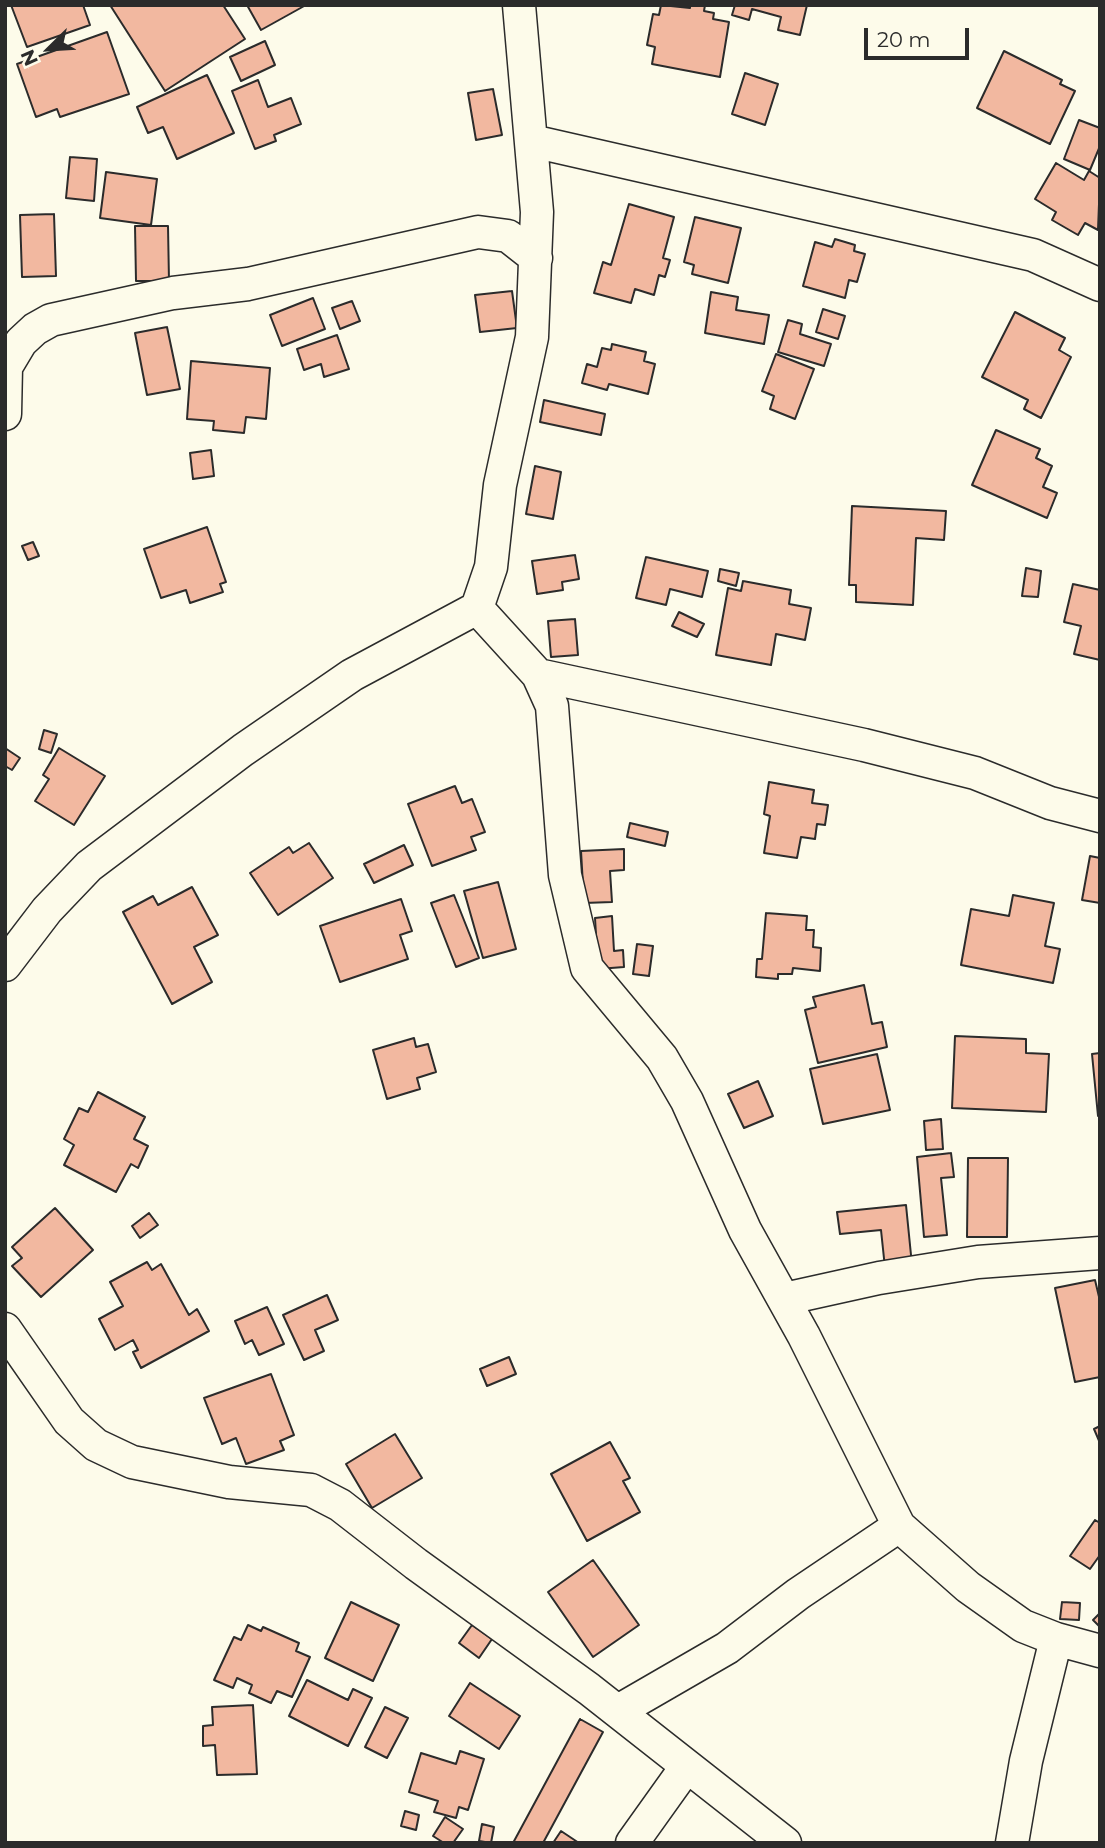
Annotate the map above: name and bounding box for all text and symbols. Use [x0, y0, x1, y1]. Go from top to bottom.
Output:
north arrow [14, 14, 84, 84]
scale bar [867, 14, 972, 58]
text: 20 m [877, 27, 931, 52]
text: N [16, 46, 43, 69]

